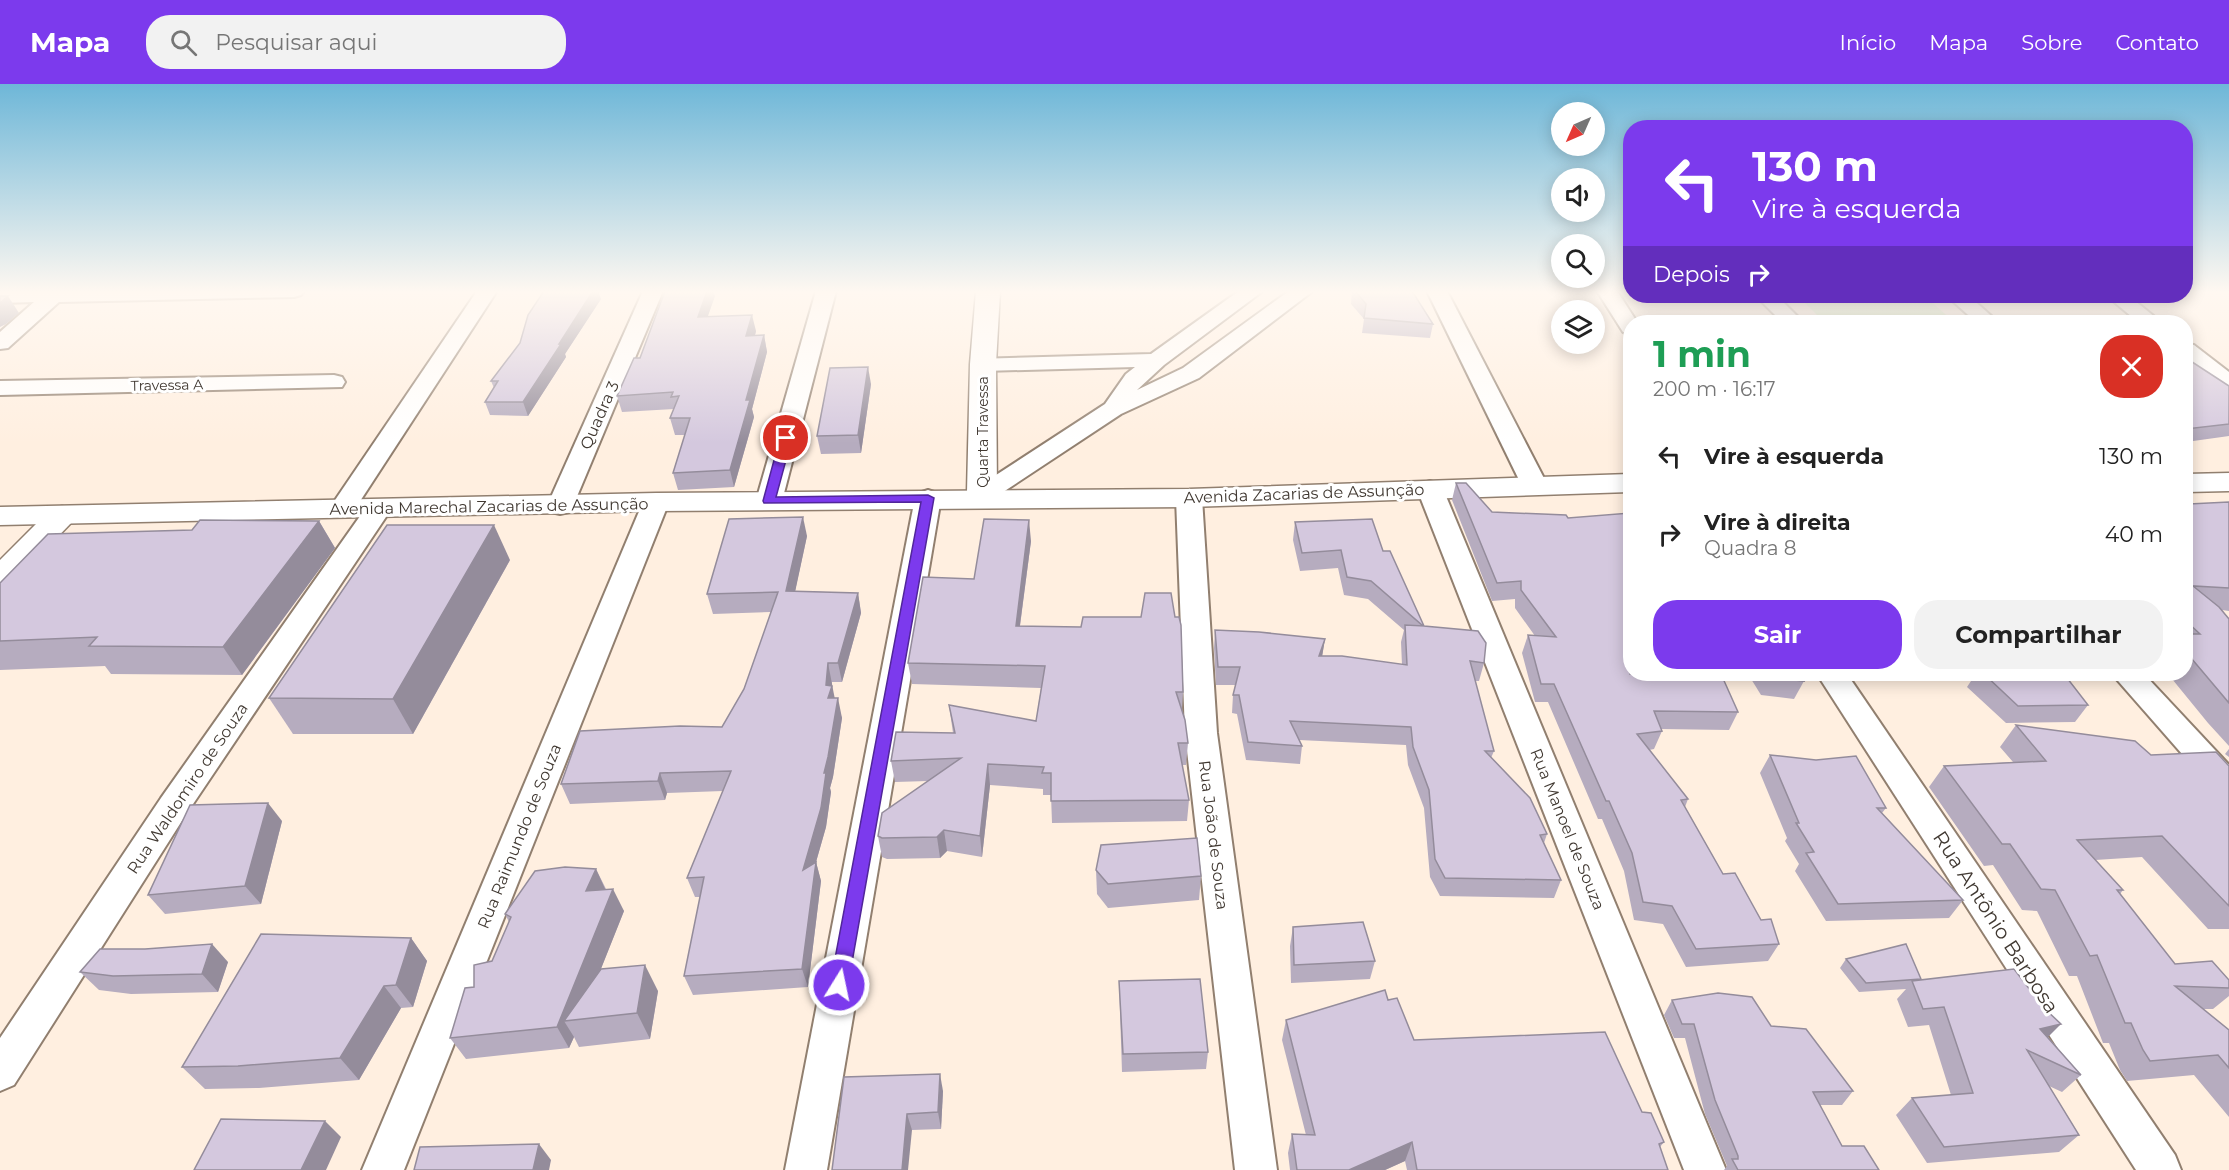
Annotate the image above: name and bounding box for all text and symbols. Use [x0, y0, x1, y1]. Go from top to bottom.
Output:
search box [146, 15, 566, 69]
text: Mapa [30, 25, 110, 59]
icon: search [167, 26, 200, 59]
text: Pesquisar aqui [215, 29, 377, 56]
text: Início [1840, 30, 1896, 55]
text: Mapa [1929, 30, 1988, 55]
text: Sobre [2021, 30, 2082, 55]
text: Contato [2115, 30, 2199, 55]
north arrow [1551, 102, 1605, 156]
map controls [1551, 102, 1605, 354]
text: 130 m [1752, 140, 1878, 192]
icon: left [1653, 144, 1731, 222]
button: sound [1551, 168, 1605, 222]
text: Vire à esquerda [1752, 192, 1961, 225]
button: search [1551, 234, 1605, 288]
icon: right [1742, 258, 1775, 291]
text: Depois [1653, 261, 1730, 288]
button: layers [1551, 300, 1605, 354]
text: 1 min [1653, 332, 1751, 376]
button: close [2100, 335, 2163, 398]
street label: Travessa A [131, 375, 204, 395]
street label: Quarta Travessa [974, 376, 992, 488]
text: 200 m · 16:17 [1653, 377, 1775, 401]
street label: Quadra 3 [576, 378, 623, 452]
pin [760, 412, 811, 463]
icon: arrive [769, 421, 802, 454]
icon: left [1653, 440, 1686, 473]
text: Vire à esquerda [1704, 443, 1884, 470]
text: 130 m [2099, 443, 2163, 470]
street label: Avenida Zacarias de Assunção [1183, 480, 1425, 507]
street label: Avenida Marechal Zacarias de Assunção [329, 494, 649, 519]
text: Vire à direita [1704, 509, 1851, 536]
icon: right [1653, 518, 1686, 551]
text: 40 m [2105, 521, 2163, 548]
text: Quadra 8 [1704, 536, 1797, 560]
button: Sair [1653, 600, 1902, 669]
button: Compartilhar [1914, 600, 2163, 669]
street label: Rua Waldomiro de Souza [123, 699, 252, 877]
street label: Rua Raimundo de Souza [474, 741, 565, 931]
street label: Rua Manoel de Souza [1526, 746, 1609, 913]
street label: Rua João de Souza [1195, 759, 1232, 911]
street label: Rua Antônio Barbosa [1928, 826, 2064, 1018]
position arrow [807, 953, 871, 1017]

